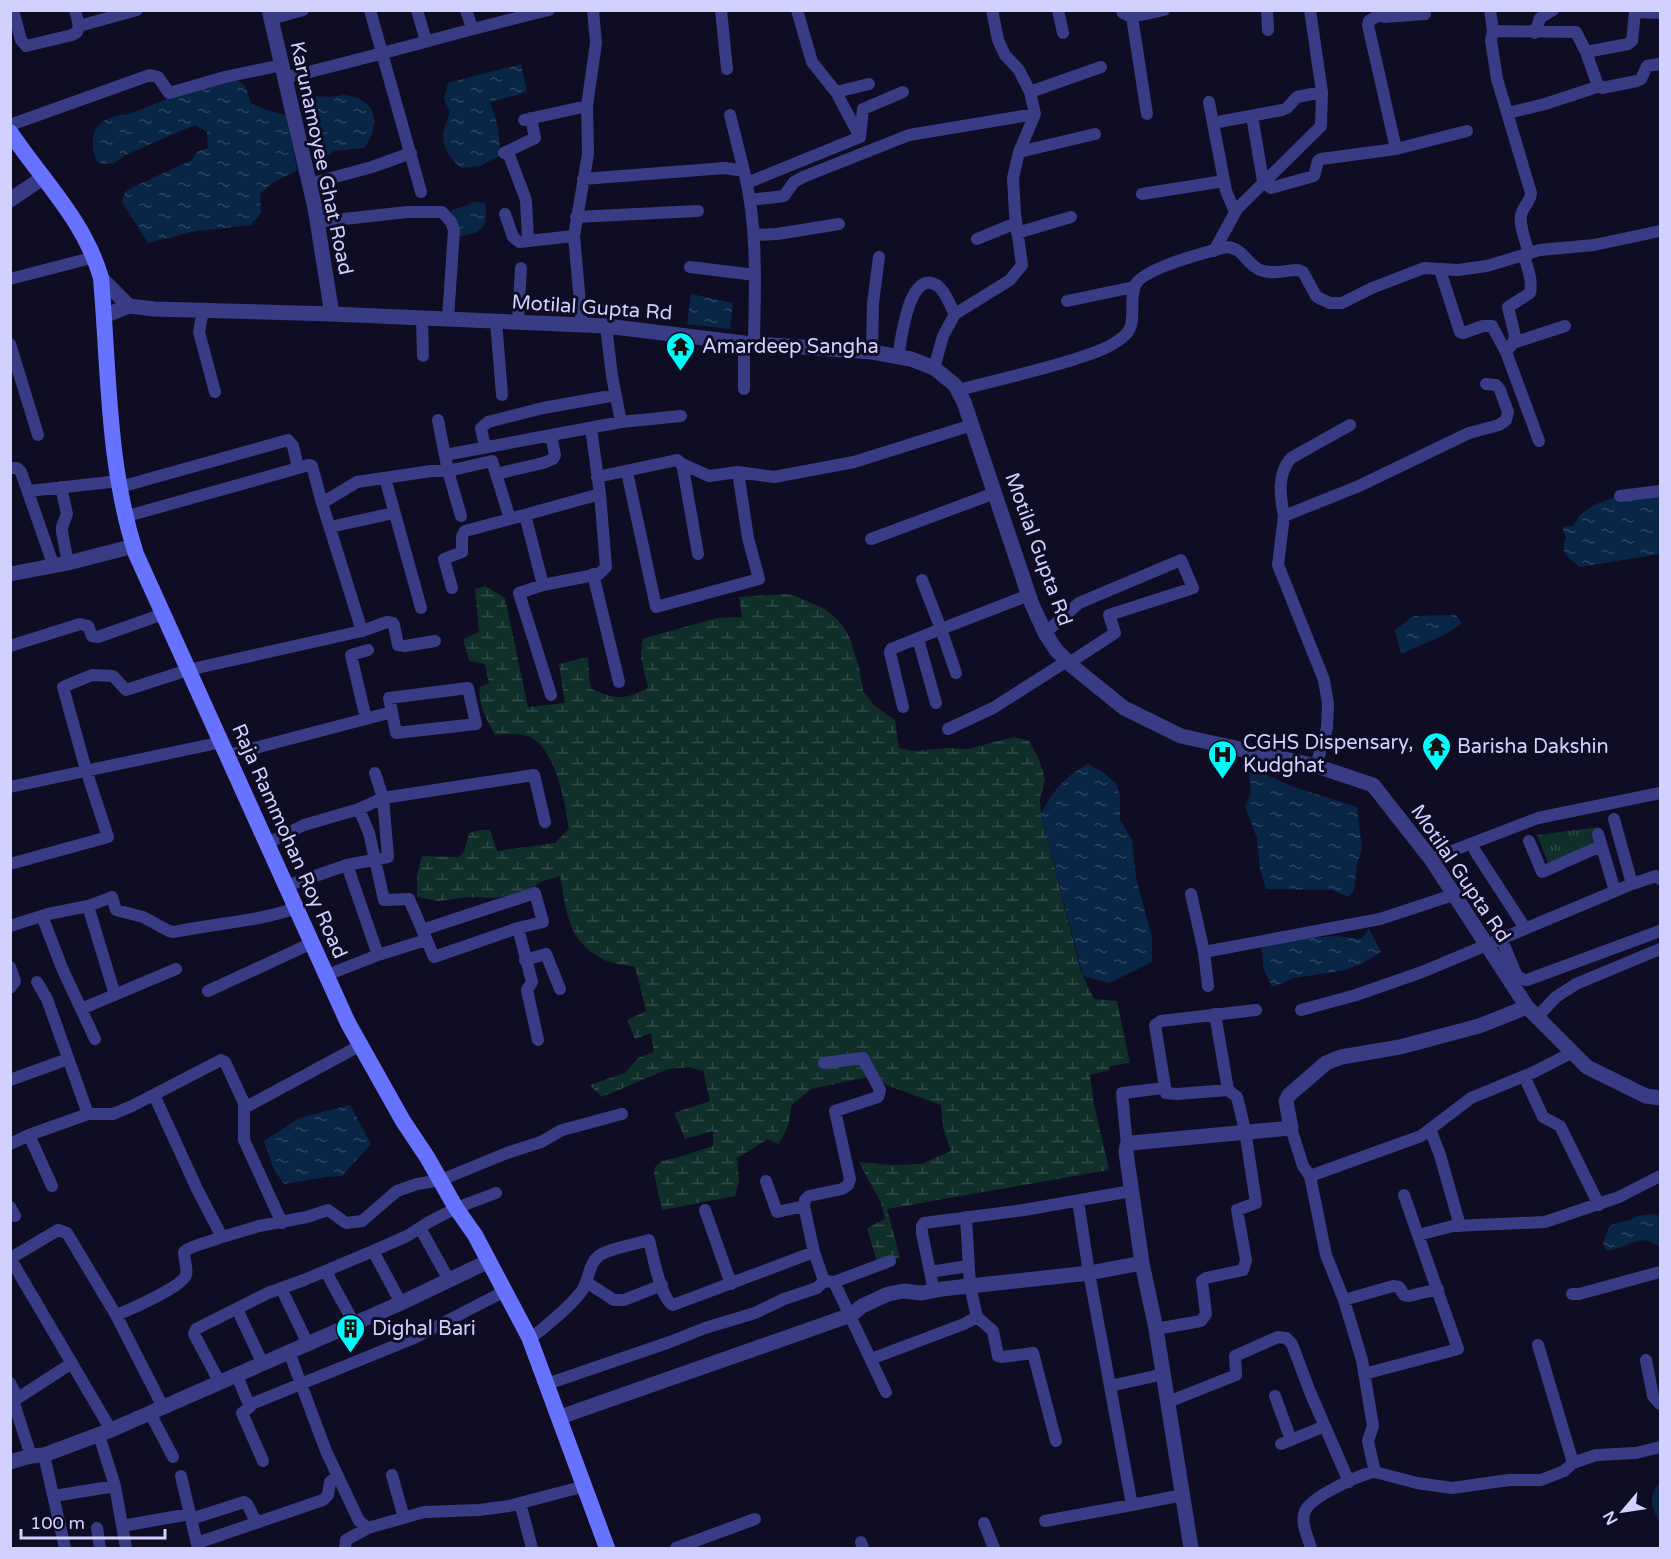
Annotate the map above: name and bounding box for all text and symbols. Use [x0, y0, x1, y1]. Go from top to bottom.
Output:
street label: Karunamoyee Ghat Road [285, 39, 358, 277]
street label: Motilal Gupta Rd [511, 290, 673, 326]
temple icon: Amardeep Sangha [665, 330, 697, 372]
place label: Amardeep Sangha [702, 335, 879, 359]
street label: Motilal Gupta Rd [999, 470, 1077, 629]
street label: Raja Rammohan Roy Road [226, 720, 352, 963]
temple icon: Barisha Dakshin [1420, 730, 1452, 772]
place label: CGHS Dispensary, Kudghat [1243, 731, 1413, 778]
place label: Barisha Dakshin [1457, 735, 1609, 759]
hospital icon: CGHS Dispensary, Kudghat [1206, 738, 1238, 780]
street label: Motilal Gupta Rd [1405, 800, 1515, 947]
building icon: Dighal Bari [335, 1312, 367, 1354]
place label: Dighal Bari [372, 1317, 476, 1341]
north arrow [1593, 1481, 1653, 1541]
scale bar [21, 1502, 165, 1540]
text: N [1599, 1507, 1623, 1528]
text: 100 m [30, 1512, 85, 1534]

